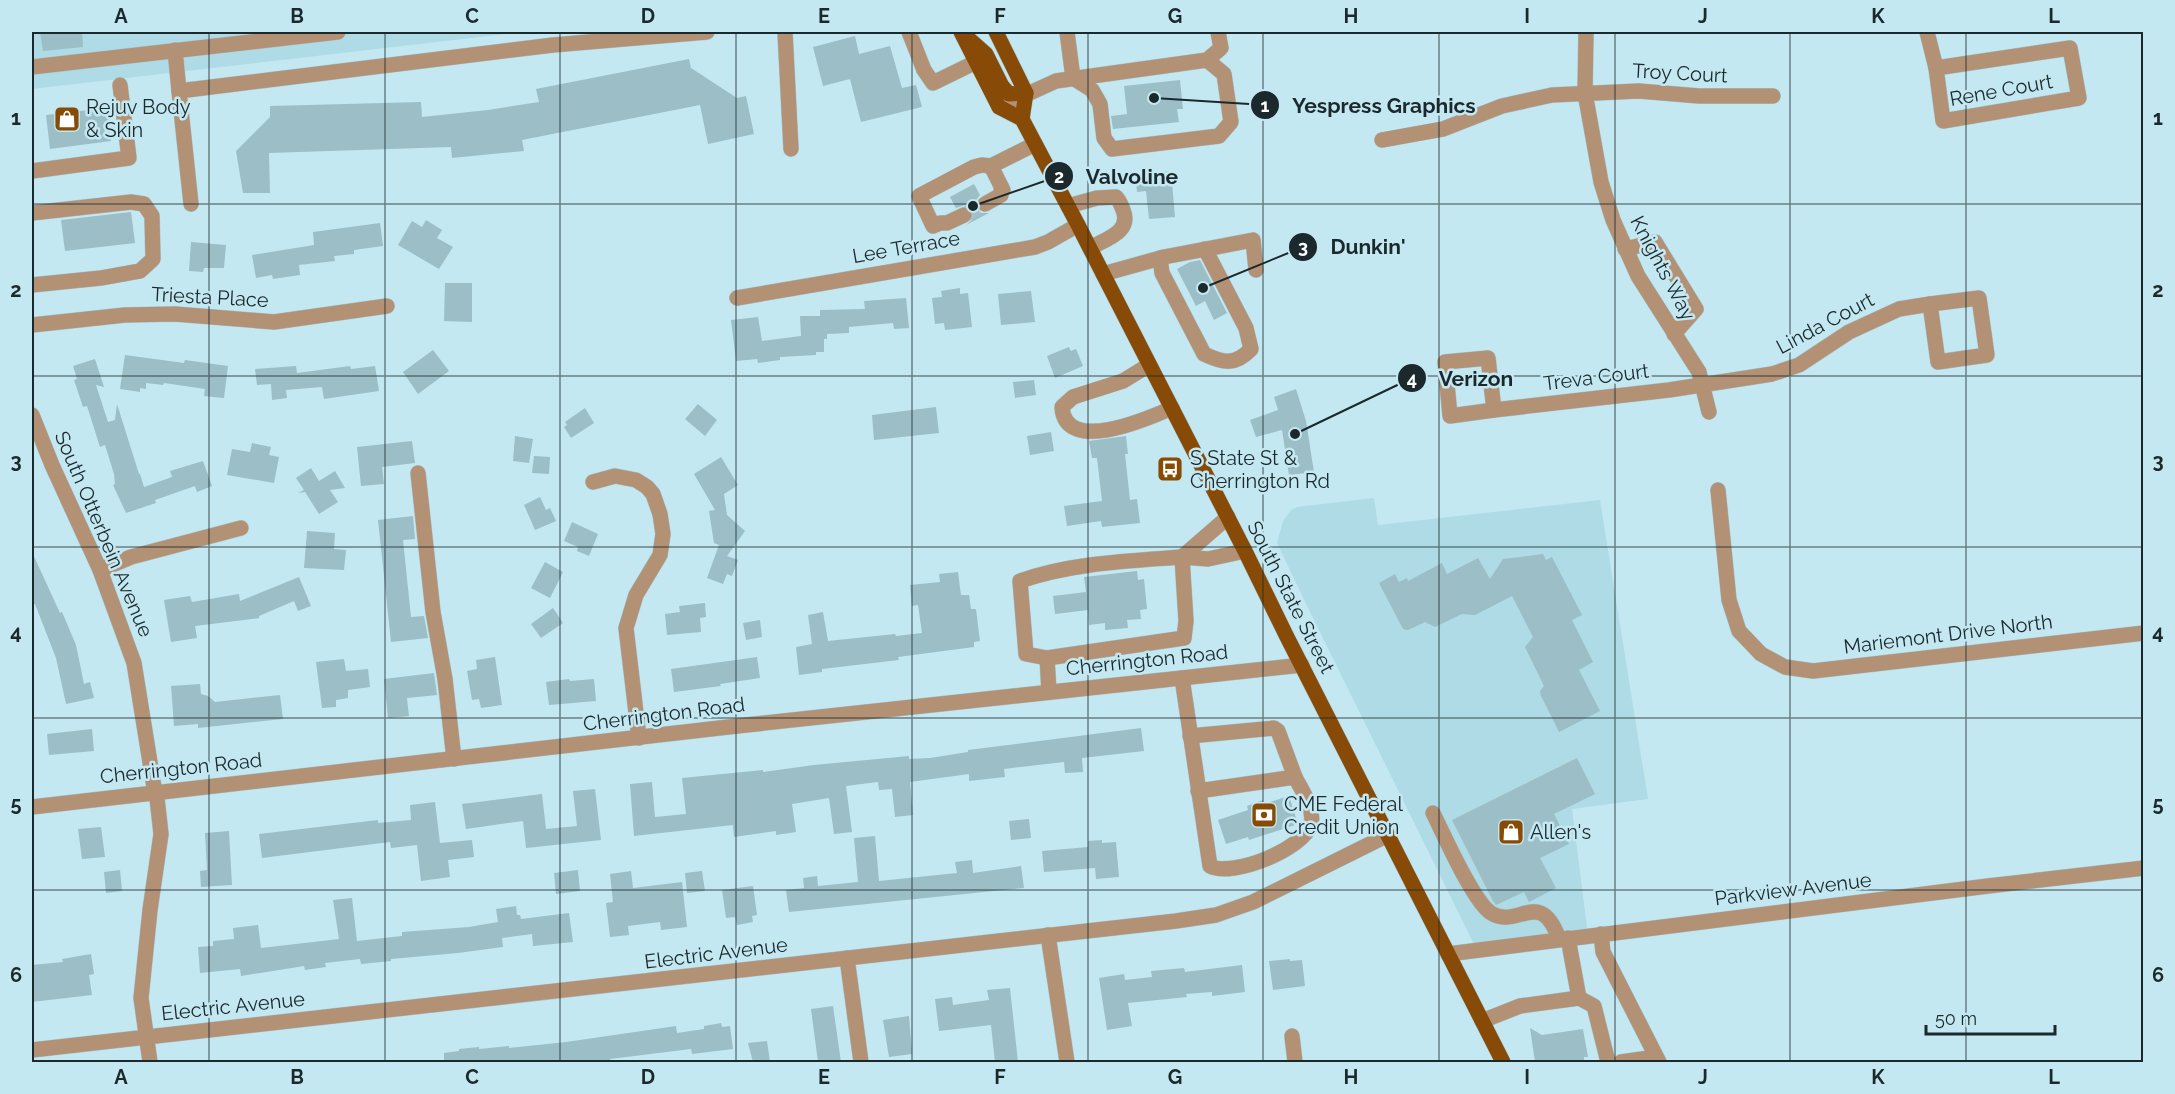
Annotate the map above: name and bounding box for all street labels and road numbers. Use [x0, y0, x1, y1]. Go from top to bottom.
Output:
street label: Troy Court [1632, 59, 1728, 87]
street label: Rene Court [1948, 69, 2055, 111]
street label: Knights Way [1625, 212, 1701, 324]
street label: Lee Terrace [850, 226, 962, 268]
street label: Triesta Place [151, 282, 269, 312]
street label: Linda Court [1772, 287, 1878, 359]
street label: Treva Court [1542, 359, 1650, 395]
street label: South Otterbein Avenue [50, 428, 158, 641]
street label: South State Street [1242, 517, 1340, 677]
street label: Mariemont Drive North [1842, 609, 2054, 659]
street label: Cherrington Road [1065, 640, 1229, 680]
street label: Cherrington Road [582, 692, 746, 736]
street label: Cherrington Road [99, 748, 263, 788]
street label: Parkview Avenue [1713, 867, 1873, 911]
street label: Electric Avenue [643, 932, 789, 974]
street label: Electric Avenue [160, 987, 306, 1025]

